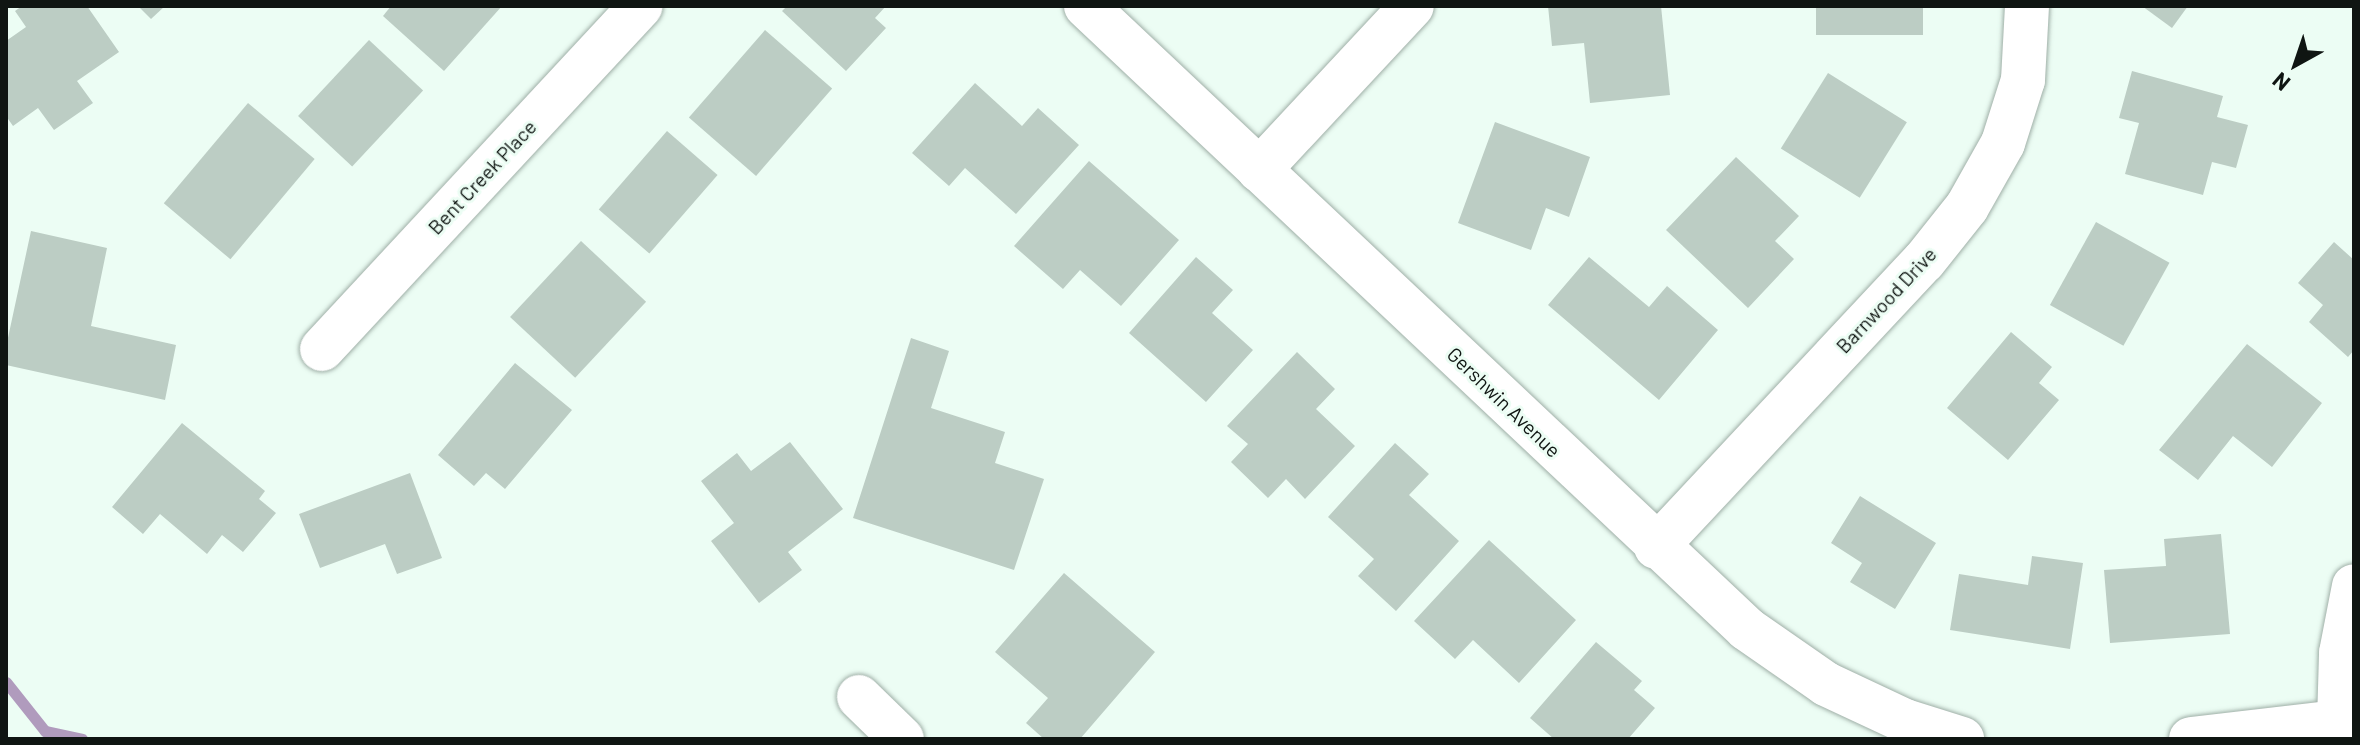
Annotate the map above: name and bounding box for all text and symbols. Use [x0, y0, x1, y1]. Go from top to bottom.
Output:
north arrow [2256, 24, 2336, 104]
text: N [2267, 68, 2295, 97]
street label: Bent Creek Place [423, 115, 541, 239]
street label: Barnwood Drive [1831, 242, 1941, 358]
street label: Gershwin Avenue [1442, 342, 1566, 462]

